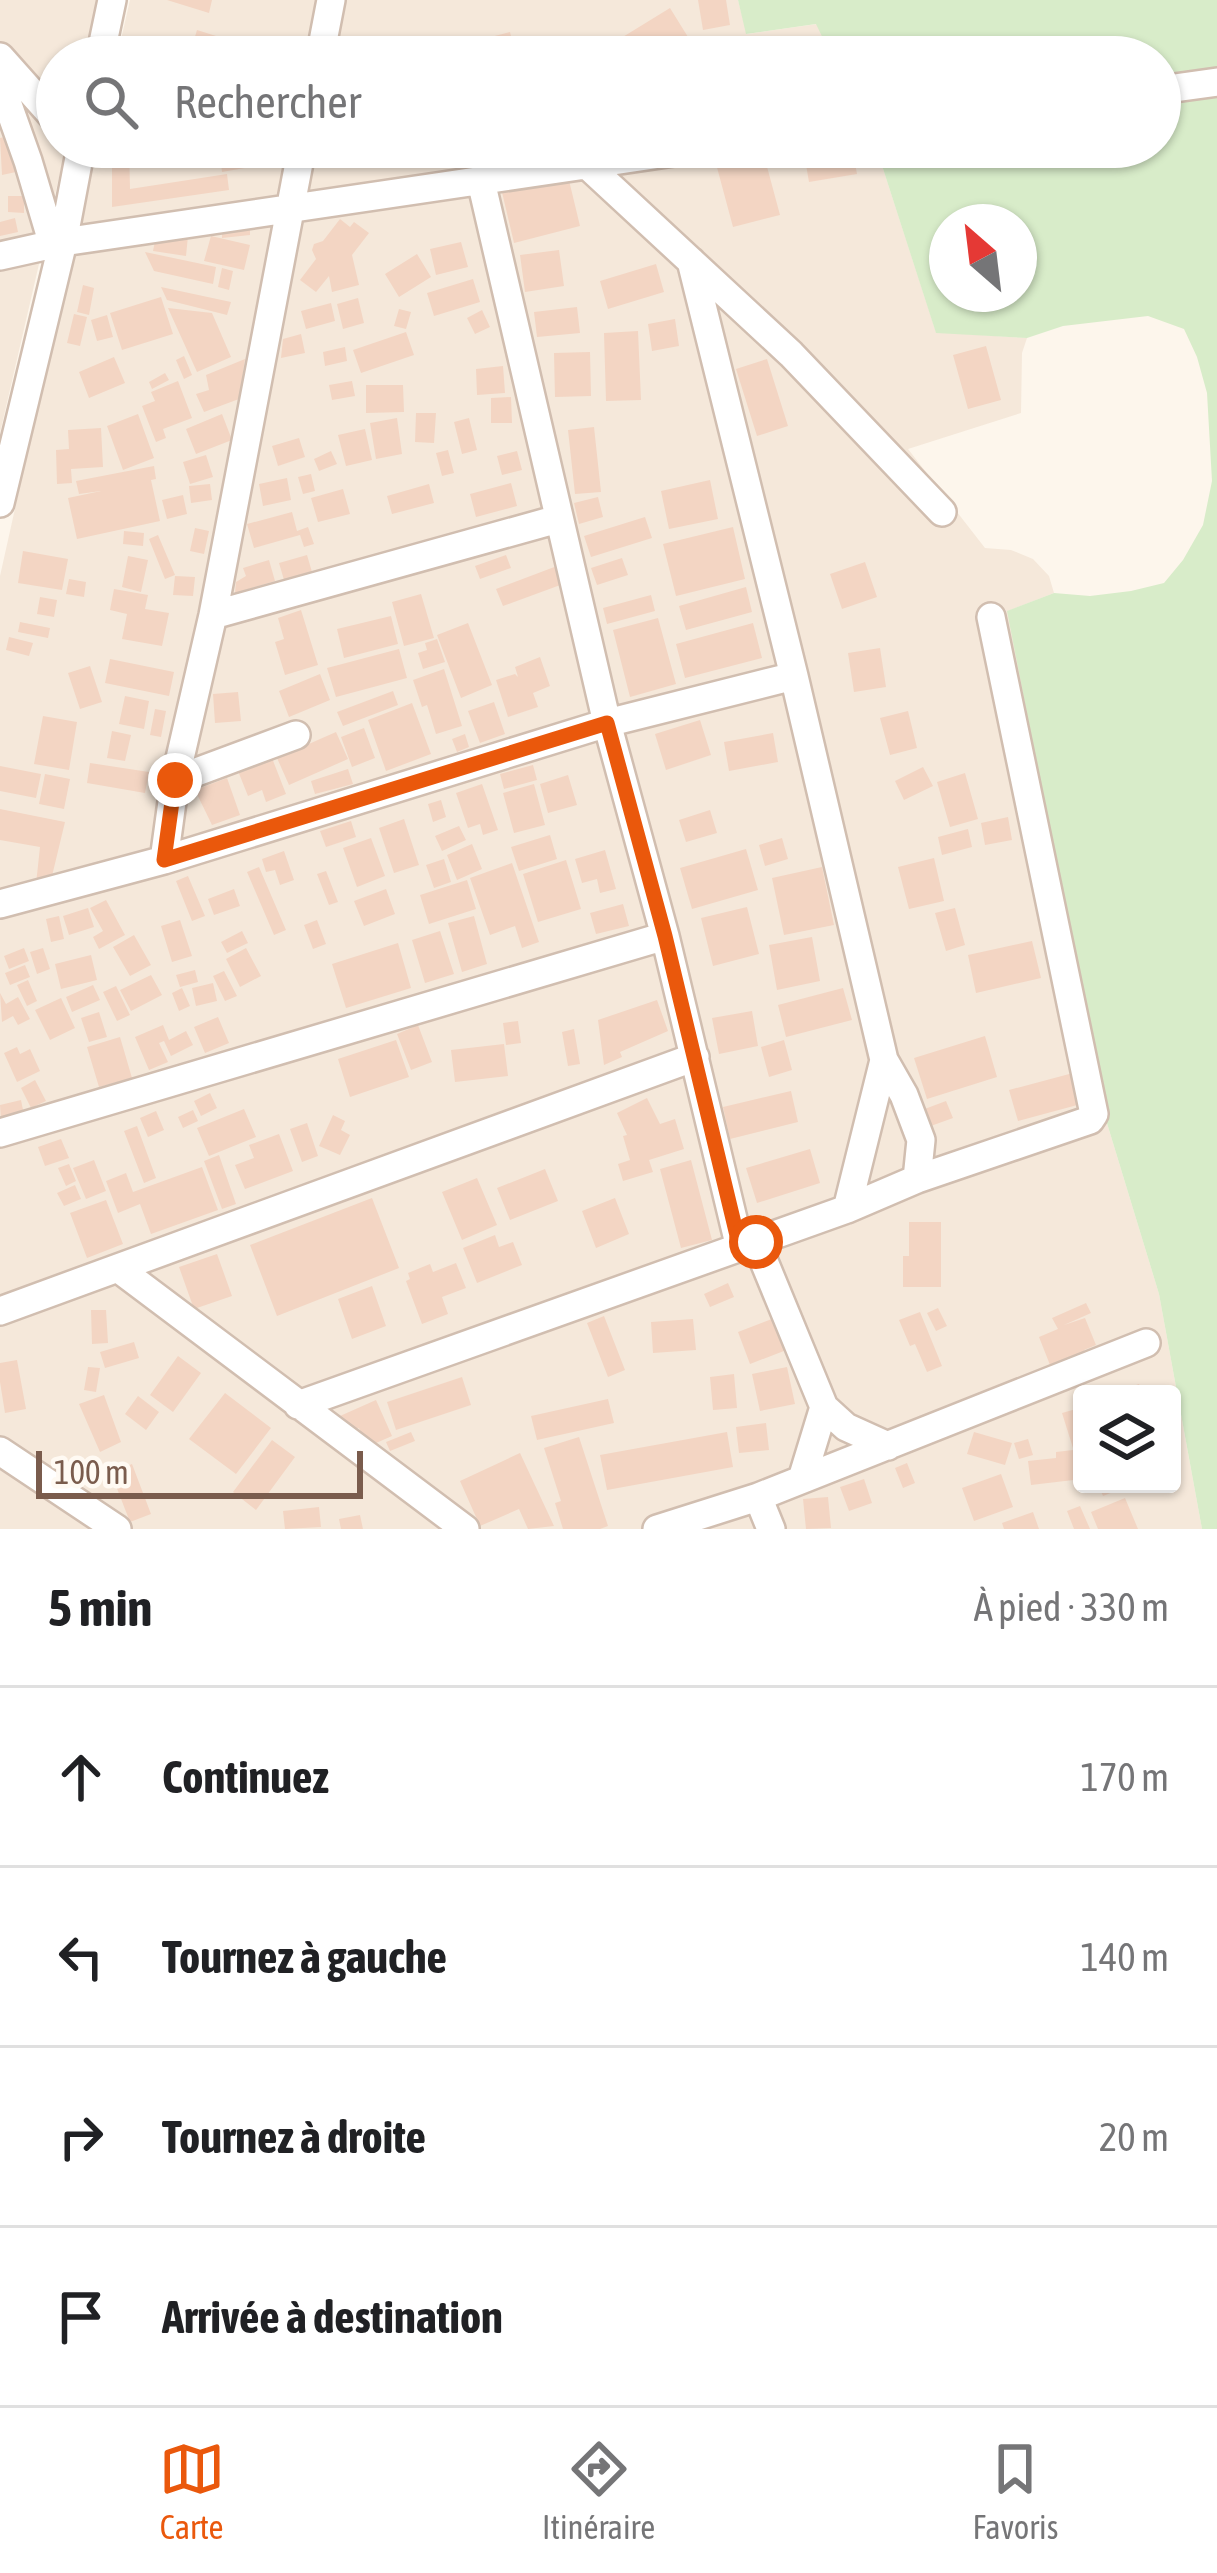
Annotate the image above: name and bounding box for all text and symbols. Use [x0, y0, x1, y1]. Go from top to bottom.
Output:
search box [36, 36, 1181, 168]
icon: search [78, 69, 144, 135]
text: Rechercher [174, 76, 361, 128]
north arrow [929, 204, 1037, 312]
route end [148, 753, 202, 807]
route start [729, 1215, 783, 1269]
map controls [1073, 1385, 1181, 1493]
button: layers [1073, 1385, 1181, 1493]
scale bar [36, 1445, 363, 1498]
text: 100 m [54, 1453, 129, 1491]
text: 5 min [48, 1578, 152, 1637]
text: À pied · 330 m [974, 1585, 1169, 1629]
icon: ahead [48, 1744, 114, 1810]
text: Continuez [162, 1751, 329, 1803]
text: 170 m [1081, 1755, 1169, 1799]
icon: left [48, 1924, 114, 1990]
text: Tournez à gauche [162, 1931, 447, 1983]
text: 140 m [1081, 1935, 1169, 1979]
icon: right [48, 2104, 114, 2170]
text: Tournez à droite [162, 2111, 426, 2163]
text: 20 m [1099, 2115, 1169, 2159]
icon: arrive [48, 2284, 114, 2350]
text: Arrivée à destination [162, 2291, 503, 2343]
tab: Carte [159, 2436, 225, 2546]
tab: Itinéraire [542, 2436, 655, 2546]
tab: Favoris [973, 2436, 1058, 2546]

